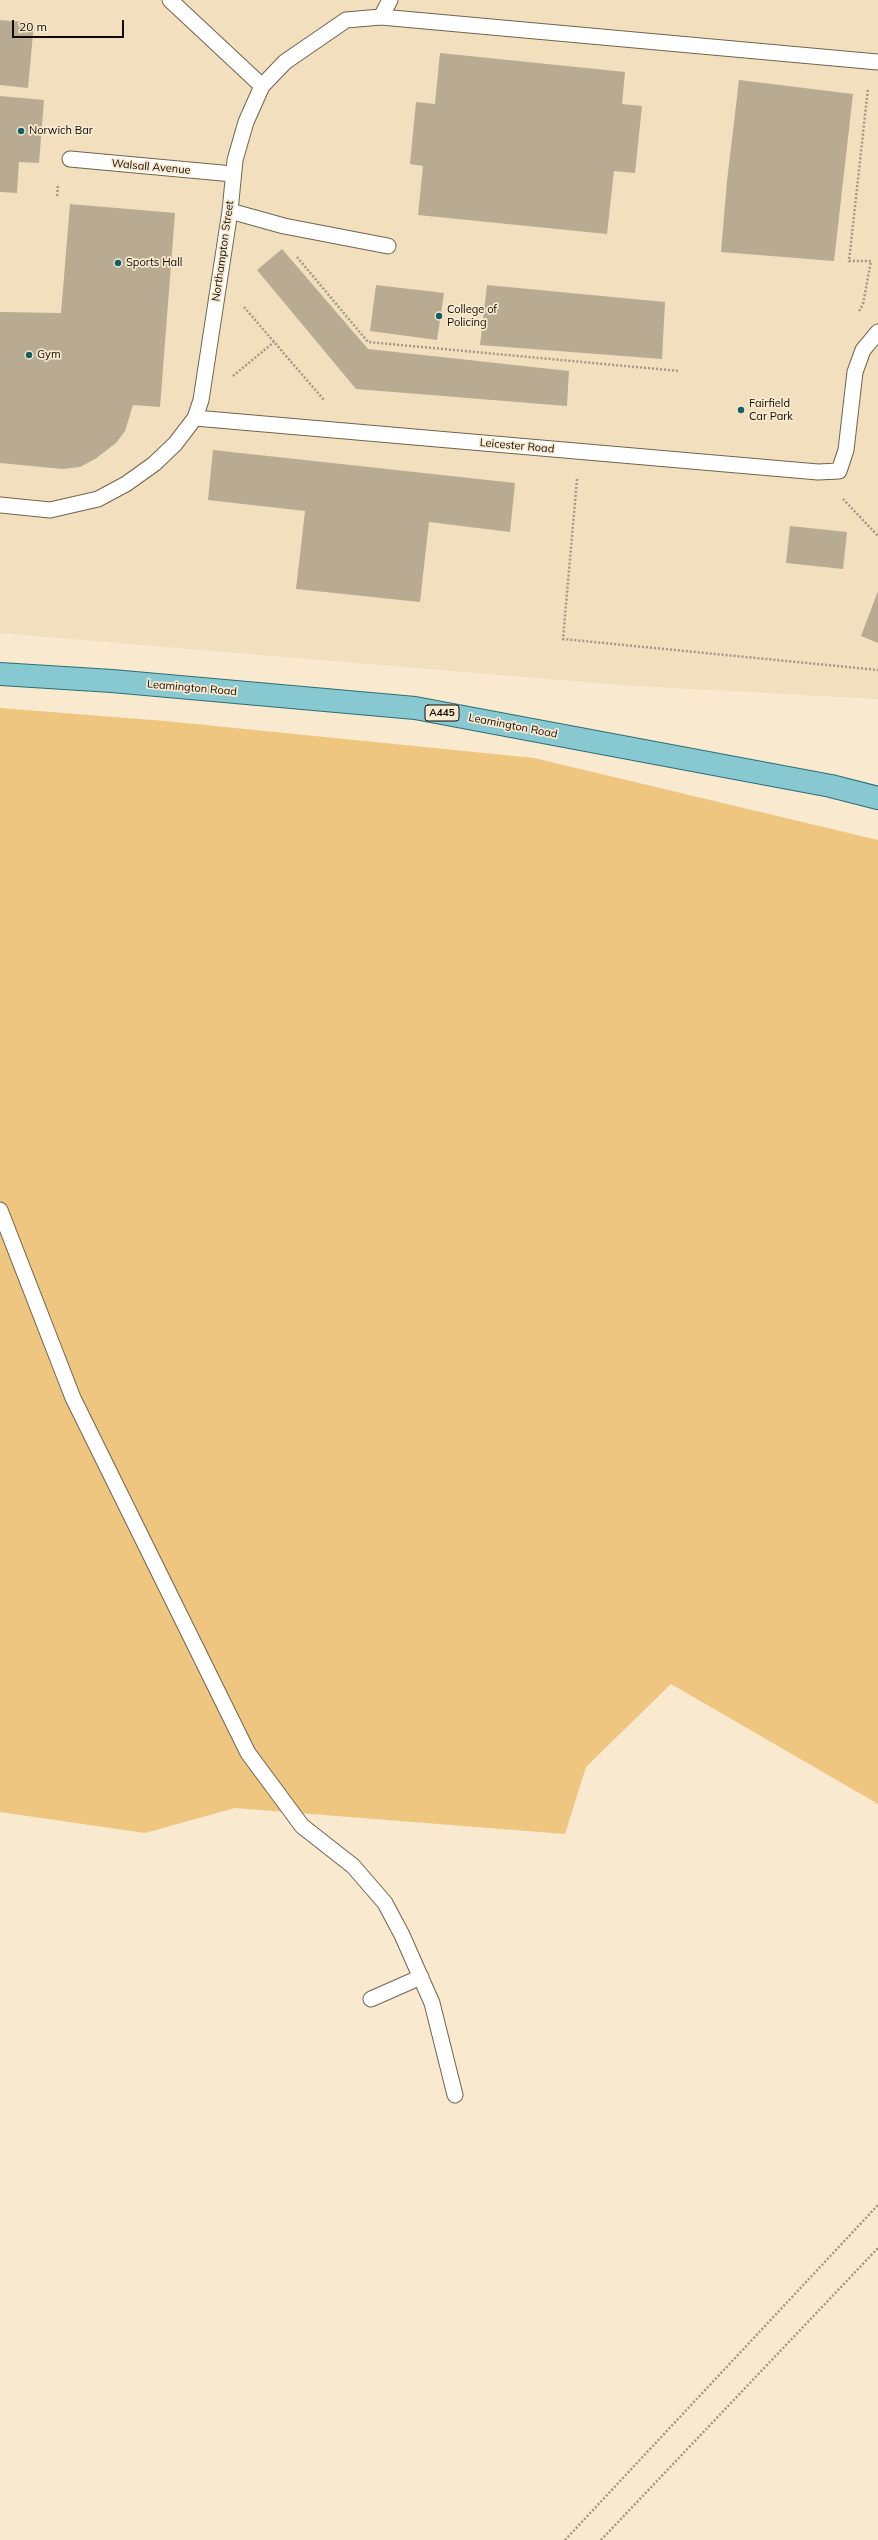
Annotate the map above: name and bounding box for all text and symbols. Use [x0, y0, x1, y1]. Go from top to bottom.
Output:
scale bar [14, 12, 126, 38]
text: 20 m [19, 19, 47, 34]
place label: Norwich Bar [29, 124, 93, 138]
marker: Norwich Bar [16, 126, 26, 136]
street label: Walsall Avenue [111, 157, 191, 177]
street label: Northampton Street [209, 200, 237, 302]
place label: Sports Hall [126, 256, 182, 270]
marker: Sports Hall [113, 258, 123, 268]
place label: College of Policing [447, 303, 497, 329]
marker: College of Policing [434, 311, 444, 321]
place label: Gym [37, 348, 61, 362]
marker: Gym [24, 350, 34, 360]
place label: Fairfield Car Park [749, 397, 793, 423]
marker: Fairfield Car Park [736, 405, 746, 415]
street label: Leicester Road [479, 436, 555, 456]
street label: Leamington Road [146, 677, 238, 699]
road number: A445 [425, 705, 459, 721]
street label: Leamington Road [467, 711, 559, 741]

